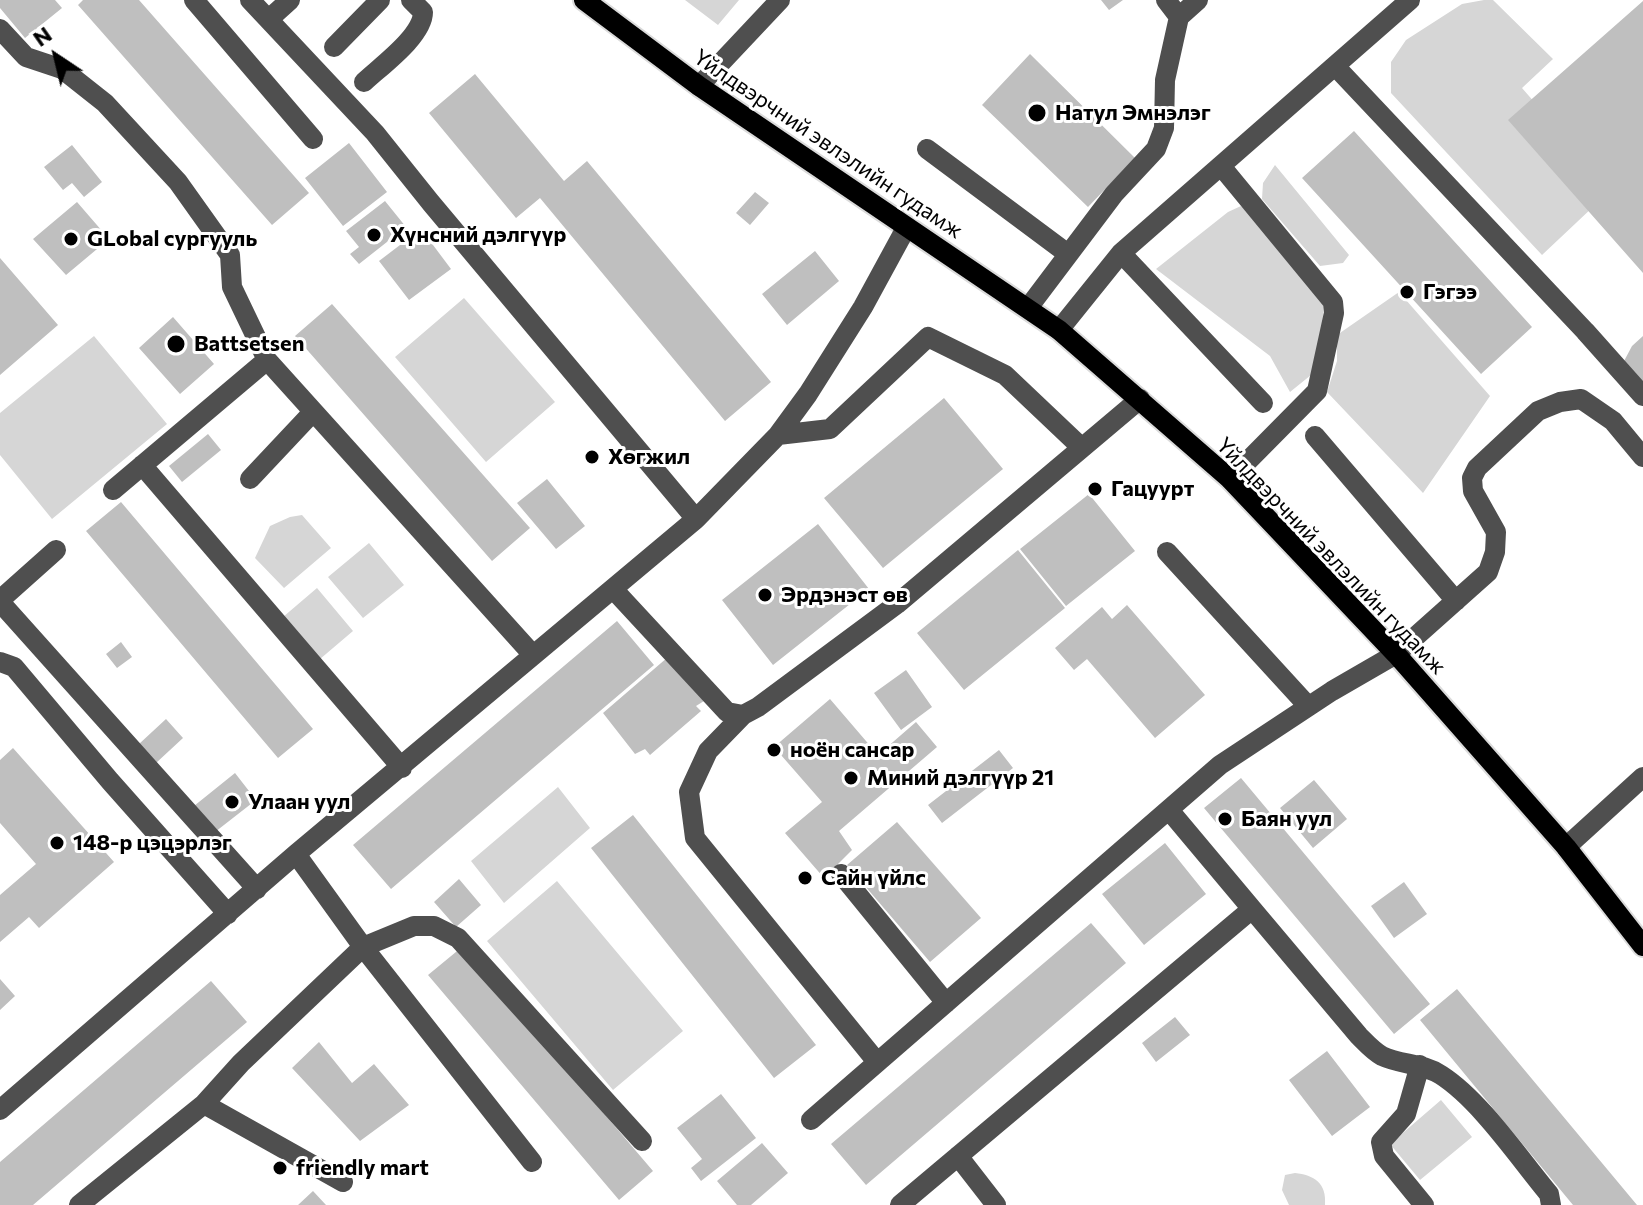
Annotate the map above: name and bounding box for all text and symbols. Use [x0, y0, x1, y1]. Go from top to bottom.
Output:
north arrow [16, 16, 96, 96]
text: N [27, 20, 56, 52]
street label: Үйлдвэрчний эвлэлийн гудамж [688, 44, 968, 244]
place label: Натул Эмнэлэг [1055, 100, 1211, 126]
marker: Натул Эмнэлэг [1026, 102, 1048, 124]
place label: Хүнсний дэлгүүр [390, 222, 566, 248]
place label: GLobal сургууль [87, 226, 257, 252]
marker: Хүнсний дэлгүүр [365, 226, 383, 244]
marker: GLobal сургууль [62, 230, 80, 248]
place label: Гэгээ [1423, 279, 1477, 305]
marker: Гэгээ [1398, 283, 1416, 301]
place label: Battsetsen [194, 331, 304, 357]
marker: Battsetsen [165, 333, 187, 355]
street label: Үйлдвэрчний эвлэлийн гудамж [1211, 432, 1451, 680]
place label: Хөгжил [608, 444, 690, 470]
marker: Хөгжил [583, 448, 601, 466]
place label: Гацуурт [1111, 476, 1194, 502]
marker: Гацуурт [1086, 480, 1104, 498]
place label: Эрдэнэст өв [781, 582, 908, 608]
marker: Эрдэнэст өв [756, 586, 774, 604]
place label: ноён сансар [790, 737, 914, 763]
marker: ноён сансар [765, 741, 783, 759]
place label: Миний дэлгүүр 21 [867, 765, 1054, 791]
marker: Миний дэлгүүр 21 [842, 769, 860, 787]
place label: Улаан уул [248, 789, 350, 815]
marker: Улаан уул [223, 793, 241, 811]
place label: Баян уул [1241, 806, 1332, 832]
marker: Баян уул [1216, 810, 1234, 828]
place label: 148-р цэцэрлэг [73, 830, 232, 856]
marker: 148-р цэцэрлэг [48, 834, 66, 852]
place label: Сайн үйлс [821, 865, 926, 891]
marker: Сайн үйлс [796, 869, 814, 887]
place label: friendly mart [296, 1155, 429, 1181]
marker: friendly mart [271, 1159, 289, 1177]

